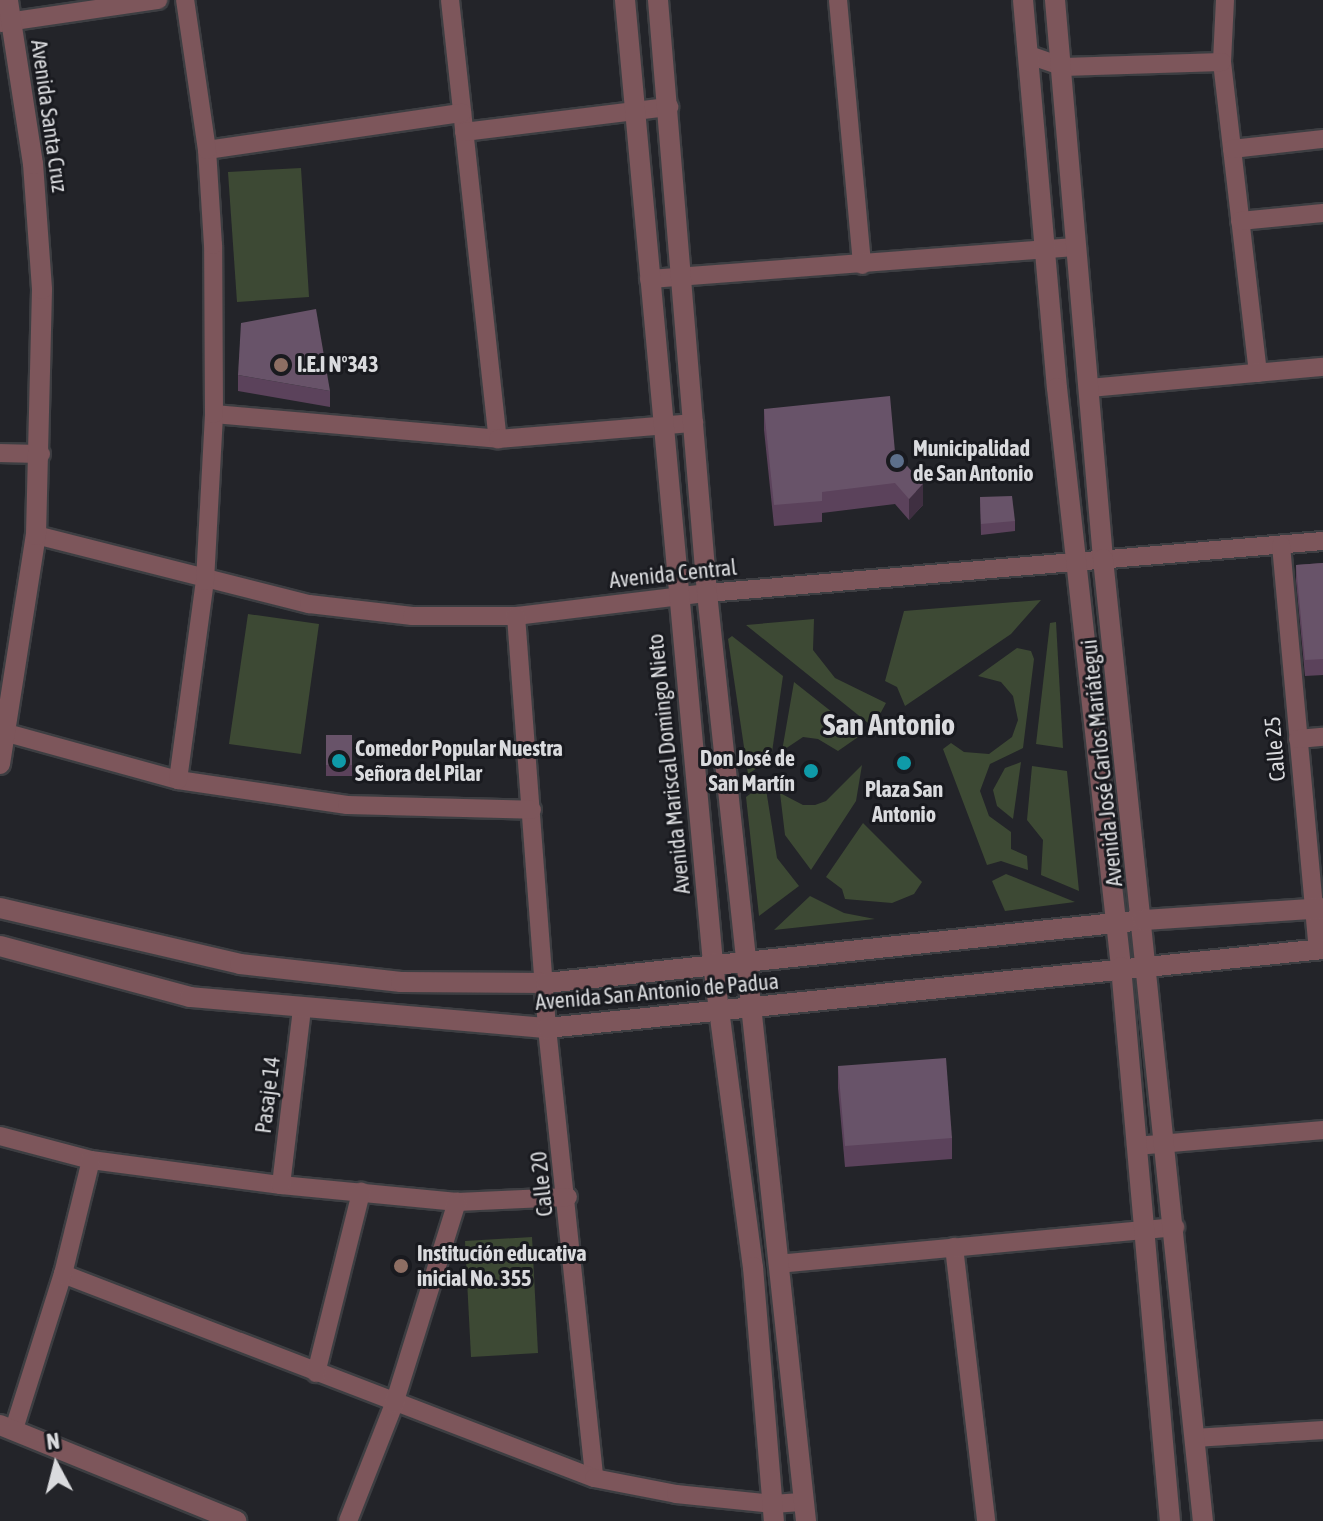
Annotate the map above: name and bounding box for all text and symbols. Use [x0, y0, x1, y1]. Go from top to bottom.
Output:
street label: Avenida Santa Cruz [25, 38, 73, 194]
place label: I.E.I N°343 [297, 352, 379, 378]
marker: I.E.I N°343 [272, 356, 290, 374]
place label: Municipalidad de San Antonio [913, 435, 1034, 486]
marker: Municipalidad de San Antonio [888, 452, 906, 470]
street label: Avenida Central [608, 554, 738, 594]
street label: Avenida Mariscal Domingo Nieto [642, 633, 696, 895]
street label: Avenida José Carlos Mariátegui [1076, 638, 1128, 888]
district label: San Antonio [823, 706, 955, 742]
street label: Calle 25 [1259, 715, 1291, 783]
place label: Comedor Popular Nuestra Señora del Pilar [355, 735, 563, 786]
place label: Don José de San Martín [700, 745, 795, 796]
marker: Comedor Popular Nuestra Señora del Pilar [330, 752, 348, 770]
marker: Plaza San Antonio [895, 754, 913, 772]
marker: Don José de San Martín [802, 762, 820, 780]
place label: Plaza San Antonio [865, 776, 943, 828]
street label: Avenida San Antonio de Padua [534, 968, 780, 1016]
street label: Pasaje 14 [250, 1055, 286, 1135]
street label: Calle 20 [525, 1150, 559, 1218]
place label: Institución educativa inicial No. 355 [417, 1240, 586, 1292]
marker: Institución educativa inicial No. 355 [392, 1257, 410, 1275]
north arrow [16, 1425, 96, 1505]
text: N [45, 1427, 61, 1455]

